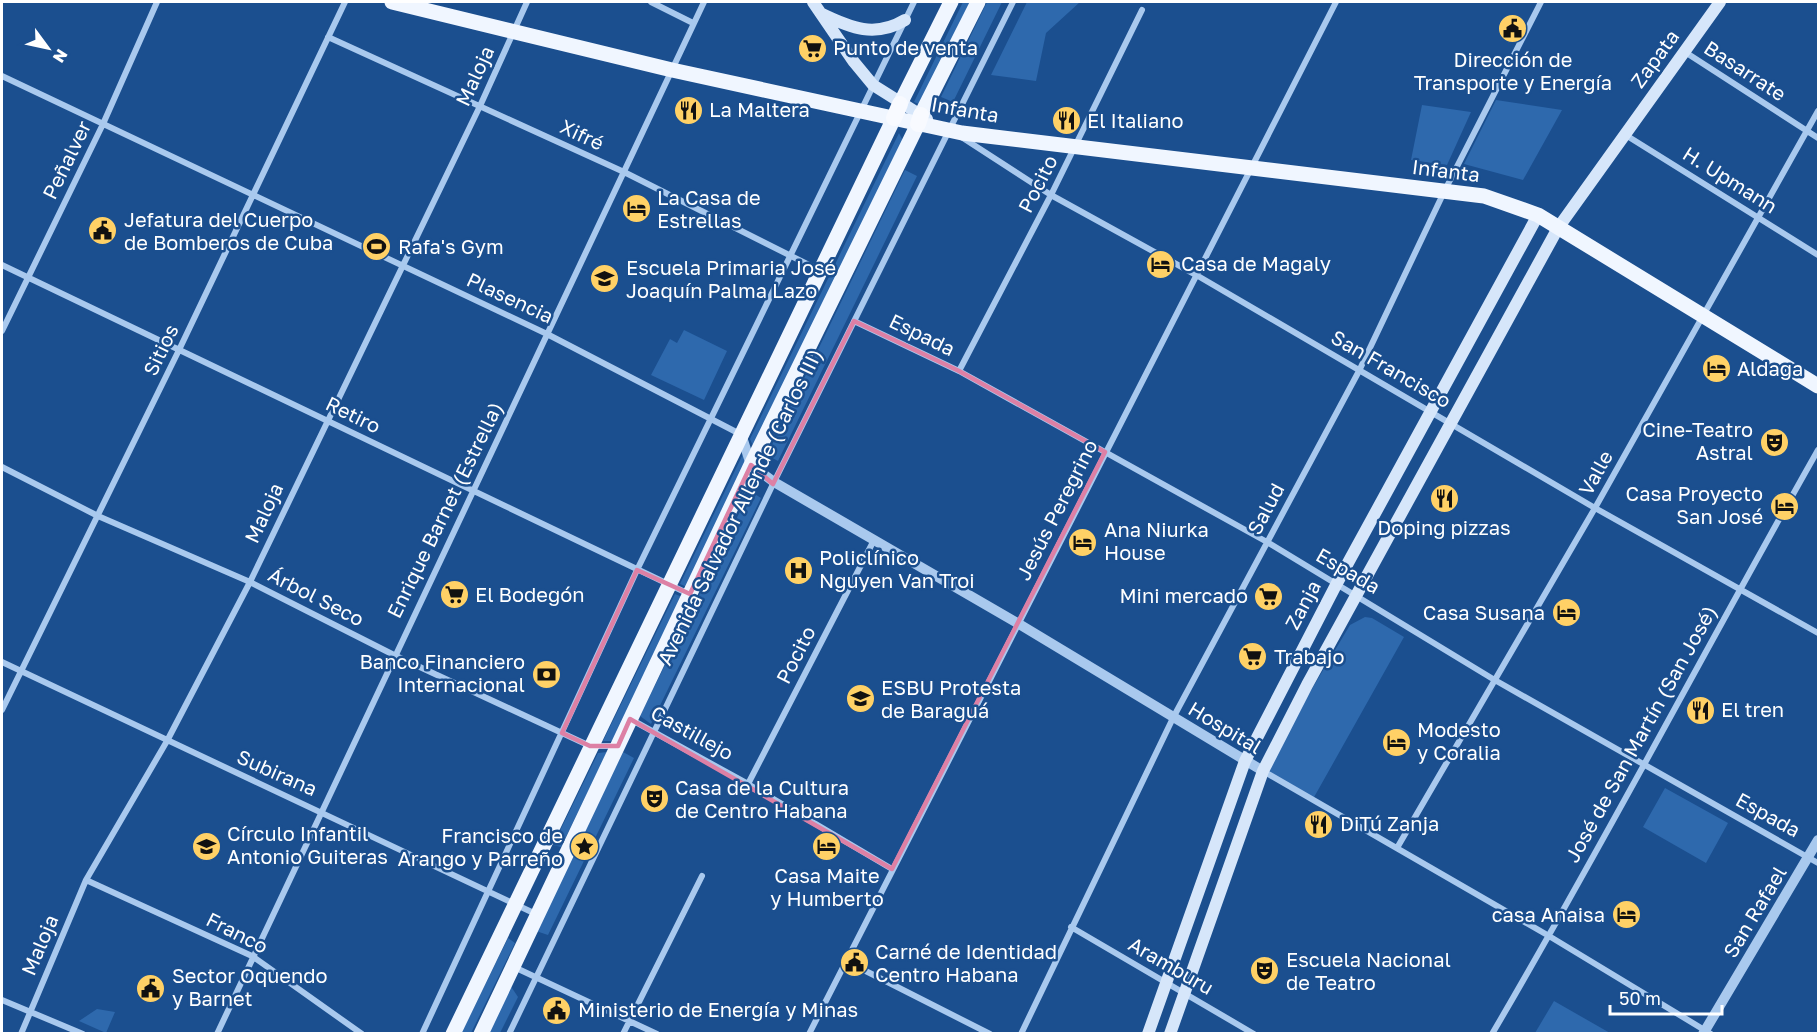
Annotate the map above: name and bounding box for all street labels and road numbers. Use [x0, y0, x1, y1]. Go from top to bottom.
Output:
street label: Zapata [1625, 25, 1683, 92]
street label: Basarrate [1700, 35, 1791, 105]
street label: Maloja [450, 42, 498, 109]
street label: Infanta [930, 91, 1001, 127]
street label: Xifré [557, 114, 608, 154]
street label: Peñalver [37, 116, 95, 203]
street label: H. Upmann [1679, 141, 1782, 218]
street label: Pocito [1013, 151, 1062, 216]
street label: Infanta [1411, 154, 1481, 186]
street label: Plasencia [463, 267, 558, 328]
street label: Espada [886, 308, 959, 360]
street label: Sitios [137, 320, 183, 379]
street label: San Francisco [1327, 324, 1456, 412]
street label: Avenida Salvador Allende (Carlos III) [652, 345, 826, 669]
street label: Retiro [322, 391, 385, 438]
street label: Enrique Barnet (Estrella) [381, 398, 507, 621]
street label: Jesús Peregrino [1010, 435, 1102, 584]
street label: Valle [1573, 446, 1617, 499]
street label: Maloja [239, 479, 287, 546]
street label: Salud [1242, 479, 1289, 538]
street label: Espada [1312, 542, 1385, 598]
street label: Árbol Seco [265, 562, 368, 630]
street label: Zanja [1279, 576, 1325, 633]
street label: José de San Martín (San José) [1559, 601, 1721, 866]
street label: Pocito [771, 622, 820, 687]
street label: Hospital [1185, 696, 1266, 758]
street label: Castillejo [647, 700, 738, 765]
street label: Subirana [234, 744, 321, 800]
street label: Espada [1732, 787, 1805, 842]
street label: San Rafael [1718, 861, 1791, 962]
street label: Franco [203, 906, 272, 958]
street label: Maloja [16, 911, 63, 978]
street label: Aramburu [1125, 931, 1218, 999]

